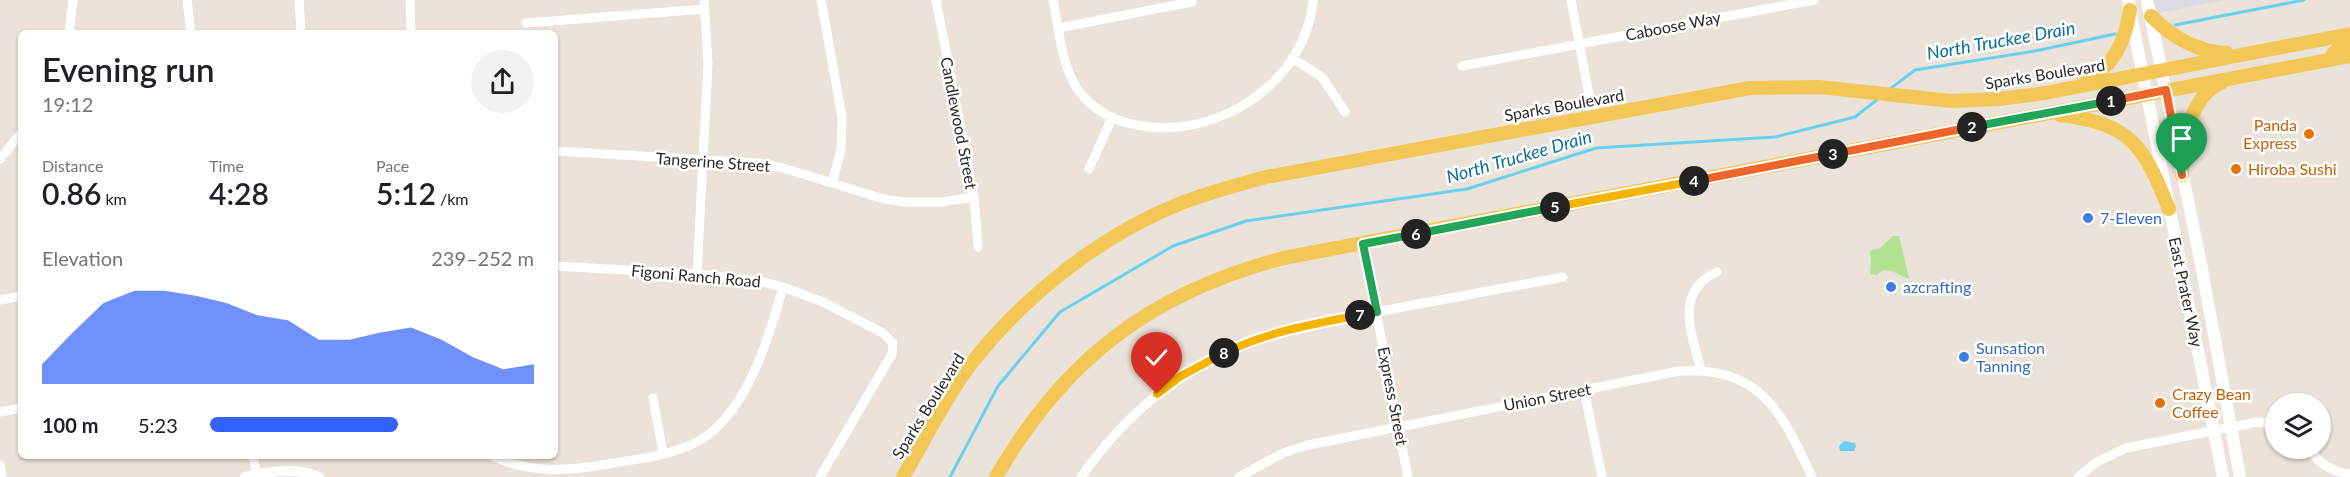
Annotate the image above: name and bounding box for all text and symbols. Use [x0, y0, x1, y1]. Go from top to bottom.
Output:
street label: Caboose Way [1624, 7, 1723, 44]
water label: North Truckee Drain [1925, 16, 2077, 64]
text: Evening run [42, 49, 215, 89]
button: share [471, 50, 534, 113]
street label: Candlewood Street [937, 55, 982, 191]
street label: Sparks Boulevard [1984, 55, 2106, 92]
street label: Sparks Boulevard [1503, 85, 1625, 124]
pin: 1 [2096, 86, 2126, 116]
text: 1 [2106, 91, 2116, 110]
text: 19:12 [42, 92, 93, 116]
pin: 2 [1957, 112, 1987, 142]
pin [2156, 113, 2207, 175]
place label: Panda Express [2243, 115, 2297, 152]
text: 2 [1967, 117, 1977, 136]
icon: arrive [2165, 122, 2198, 155]
water label: North Truckee Drain [1443, 125, 1594, 187]
marker: Panda Express [2302, 127, 2316, 141]
pin: 3 [1818, 139, 1848, 169]
text: 3 [1828, 144, 1838, 163]
street label: Tangerine Street [655, 148, 771, 175]
text: Distance [42, 156, 103, 175]
text: Time [209, 156, 244, 175]
text: Pace [376, 156, 409, 175]
place label: Hiroba Sushi [2248, 159, 2337, 178]
marker: Hiroba Sushi [2229, 162, 2243, 176]
pin: 4 [1679, 166, 1709, 196]
text: 4 [1689, 171, 1699, 190]
text: 0.86 [42, 175, 101, 211]
text: 4:28 [209, 175, 269, 211]
text: 5:12 [376, 175, 436, 211]
text: km [101, 189, 127, 208]
text: /km [436, 189, 468, 208]
pin: 5 [1540, 192, 1570, 222]
text: 5 [1550, 197, 1560, 216]
place label: 7-Eleven [2100, 208, 2162, 227]
marker: 7-Eleven [2081, 211, 2095, 225]
pin: 6 [1401, 219, 1431, 249]
text: 6 [1411, 224, 1421, 243]
street label: East Prater Way [2166, 235, 2208, 349]
text: Elevation [42, 246, 123, 270]
text: 239–252 m [431, 246, 534, 270]
street label: Figoni Ranch Road [631, 260, 762, 291]
place label: azcrafting [1903, 277, 1971, 296]
marker: azcrafting [1884, 280, 1898, 294]
pin: 7 [1345, 300, 1375, 330]
text: 7 [1355, 305, 1365, 324]
pin [1131, 332, 1182, 394]
pin: 8 [1209, 338, 1239, 368]
place label: Sunsation Tanning [1976, 338, 2045, 375]
icon: check [1140, 341, 1173, 374]
text: 8 [1219, 343, 1229, 362]
street label: Express Street [1375, 345, 1412, 447]
street label: Sparks Boulevard [887, 349, 968, 462]
marker: Sunsation Tanning [1957, 350, 1971, 364]
street label: Union Street [1502, 379, 1592, 414]
place label: Crazy Bean Coffee [2172, 384, 2251, 421]
map controls [2265, 393, 2331, 459]
button: layers [2265, 393, 2331, 459]
marker: Crazy Bean Coffee [2153, 396, 2167, 410]
text: 100 m [42, 413, 98, 437]
text: 5:23 [138, 413, 178, 437]

